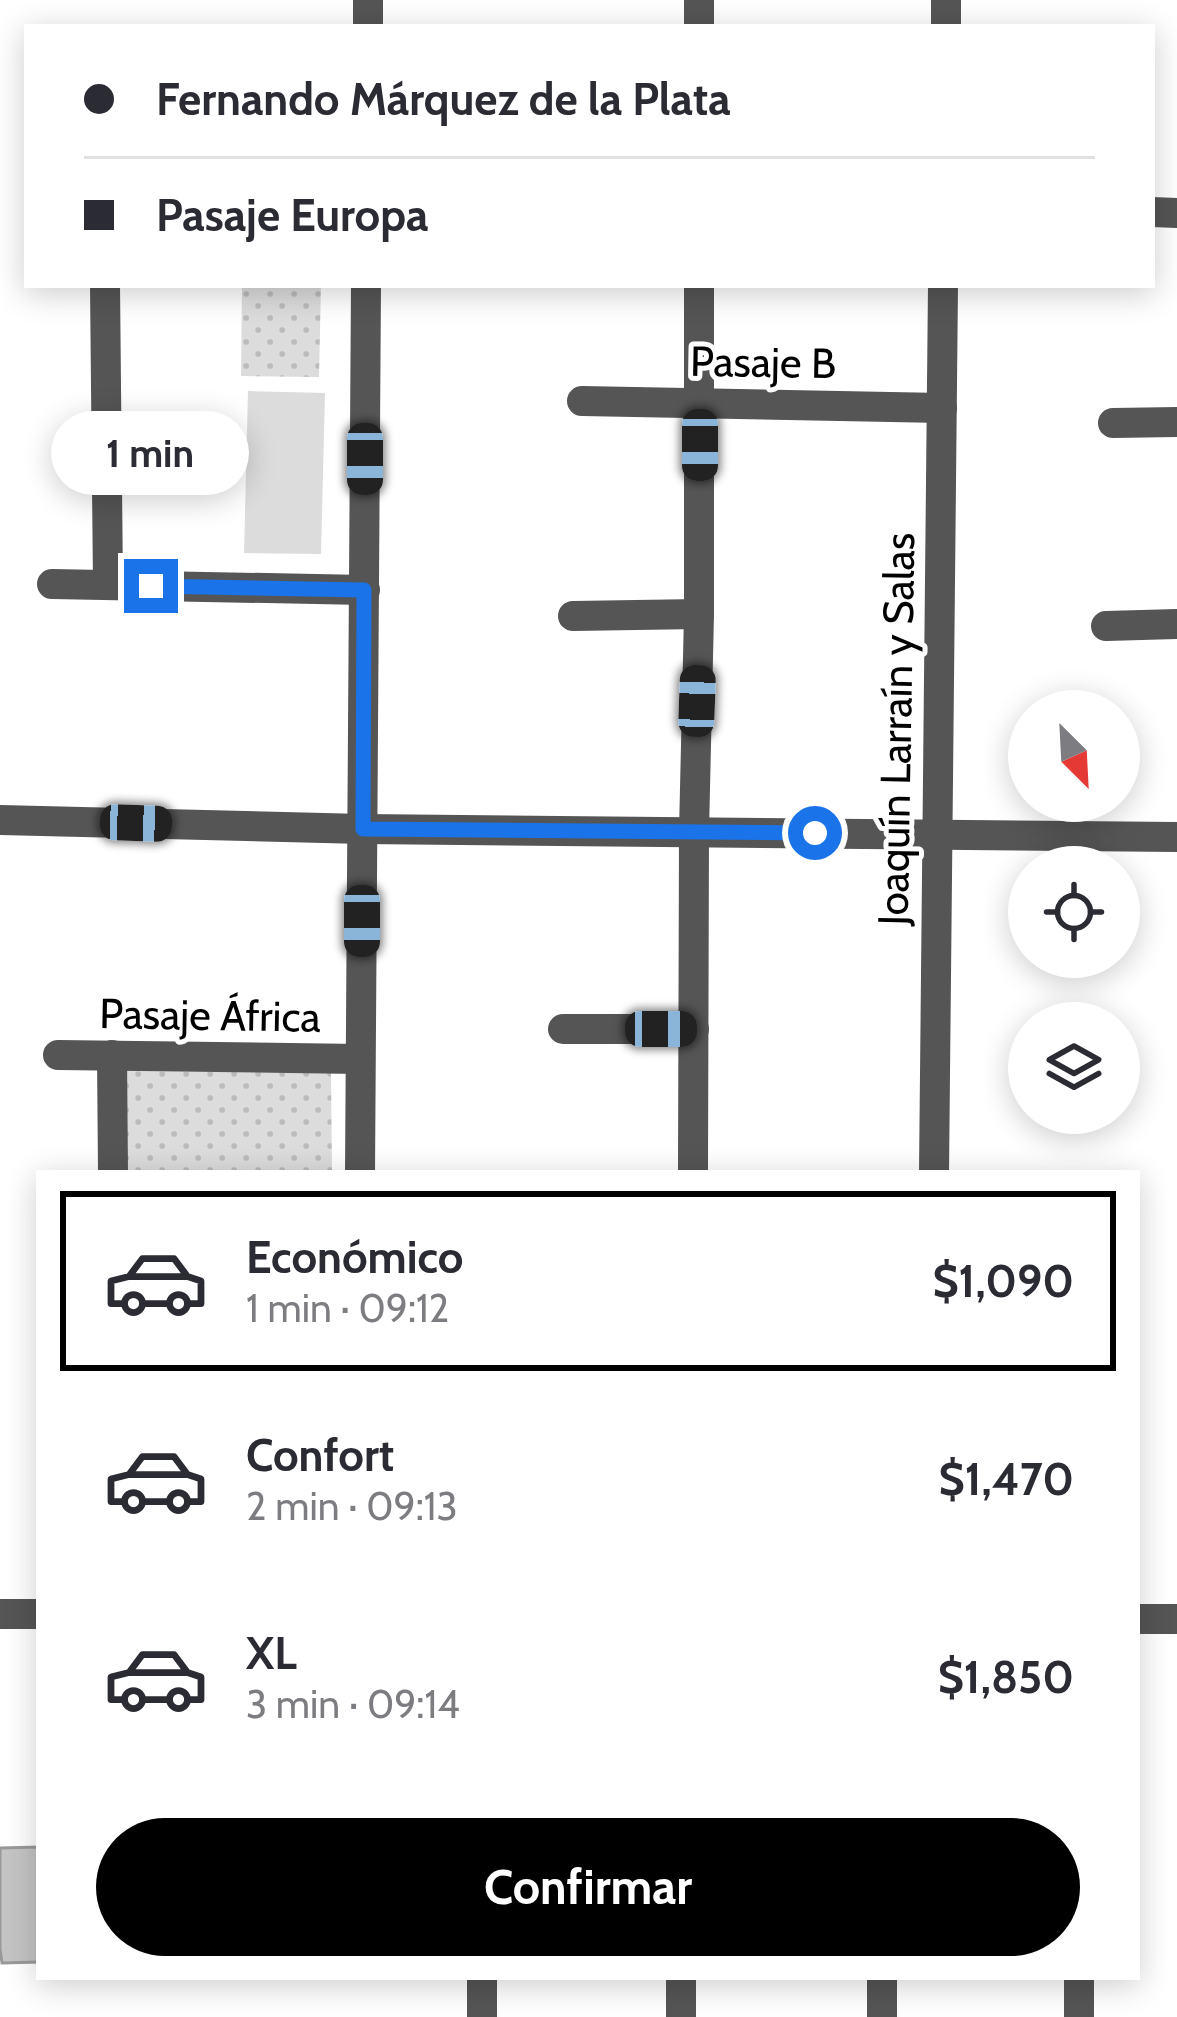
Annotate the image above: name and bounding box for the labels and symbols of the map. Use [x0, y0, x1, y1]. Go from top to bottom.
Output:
street label: Pasaje B [690, 335, 836, 389]
car [682, 409, 718, 481]
callout: 1 min [52, 412, 250, 496]
car [347, 423, 383, 495]
street label: Joaquín Larraín y Salas [867, 532, 925, 927]
route end [124, 559, 178, 613]
car [678, 664, 716, 738]
north arrow [1008, 690, 1140, 822]
car [99, 804, 173, 842]
route start [788, 806, 842, 860]
car [344, 885, 380, 957]
street label: Pasaje África [99, 987, 321, 1043]
car [625, 1011, 697, 1047]

